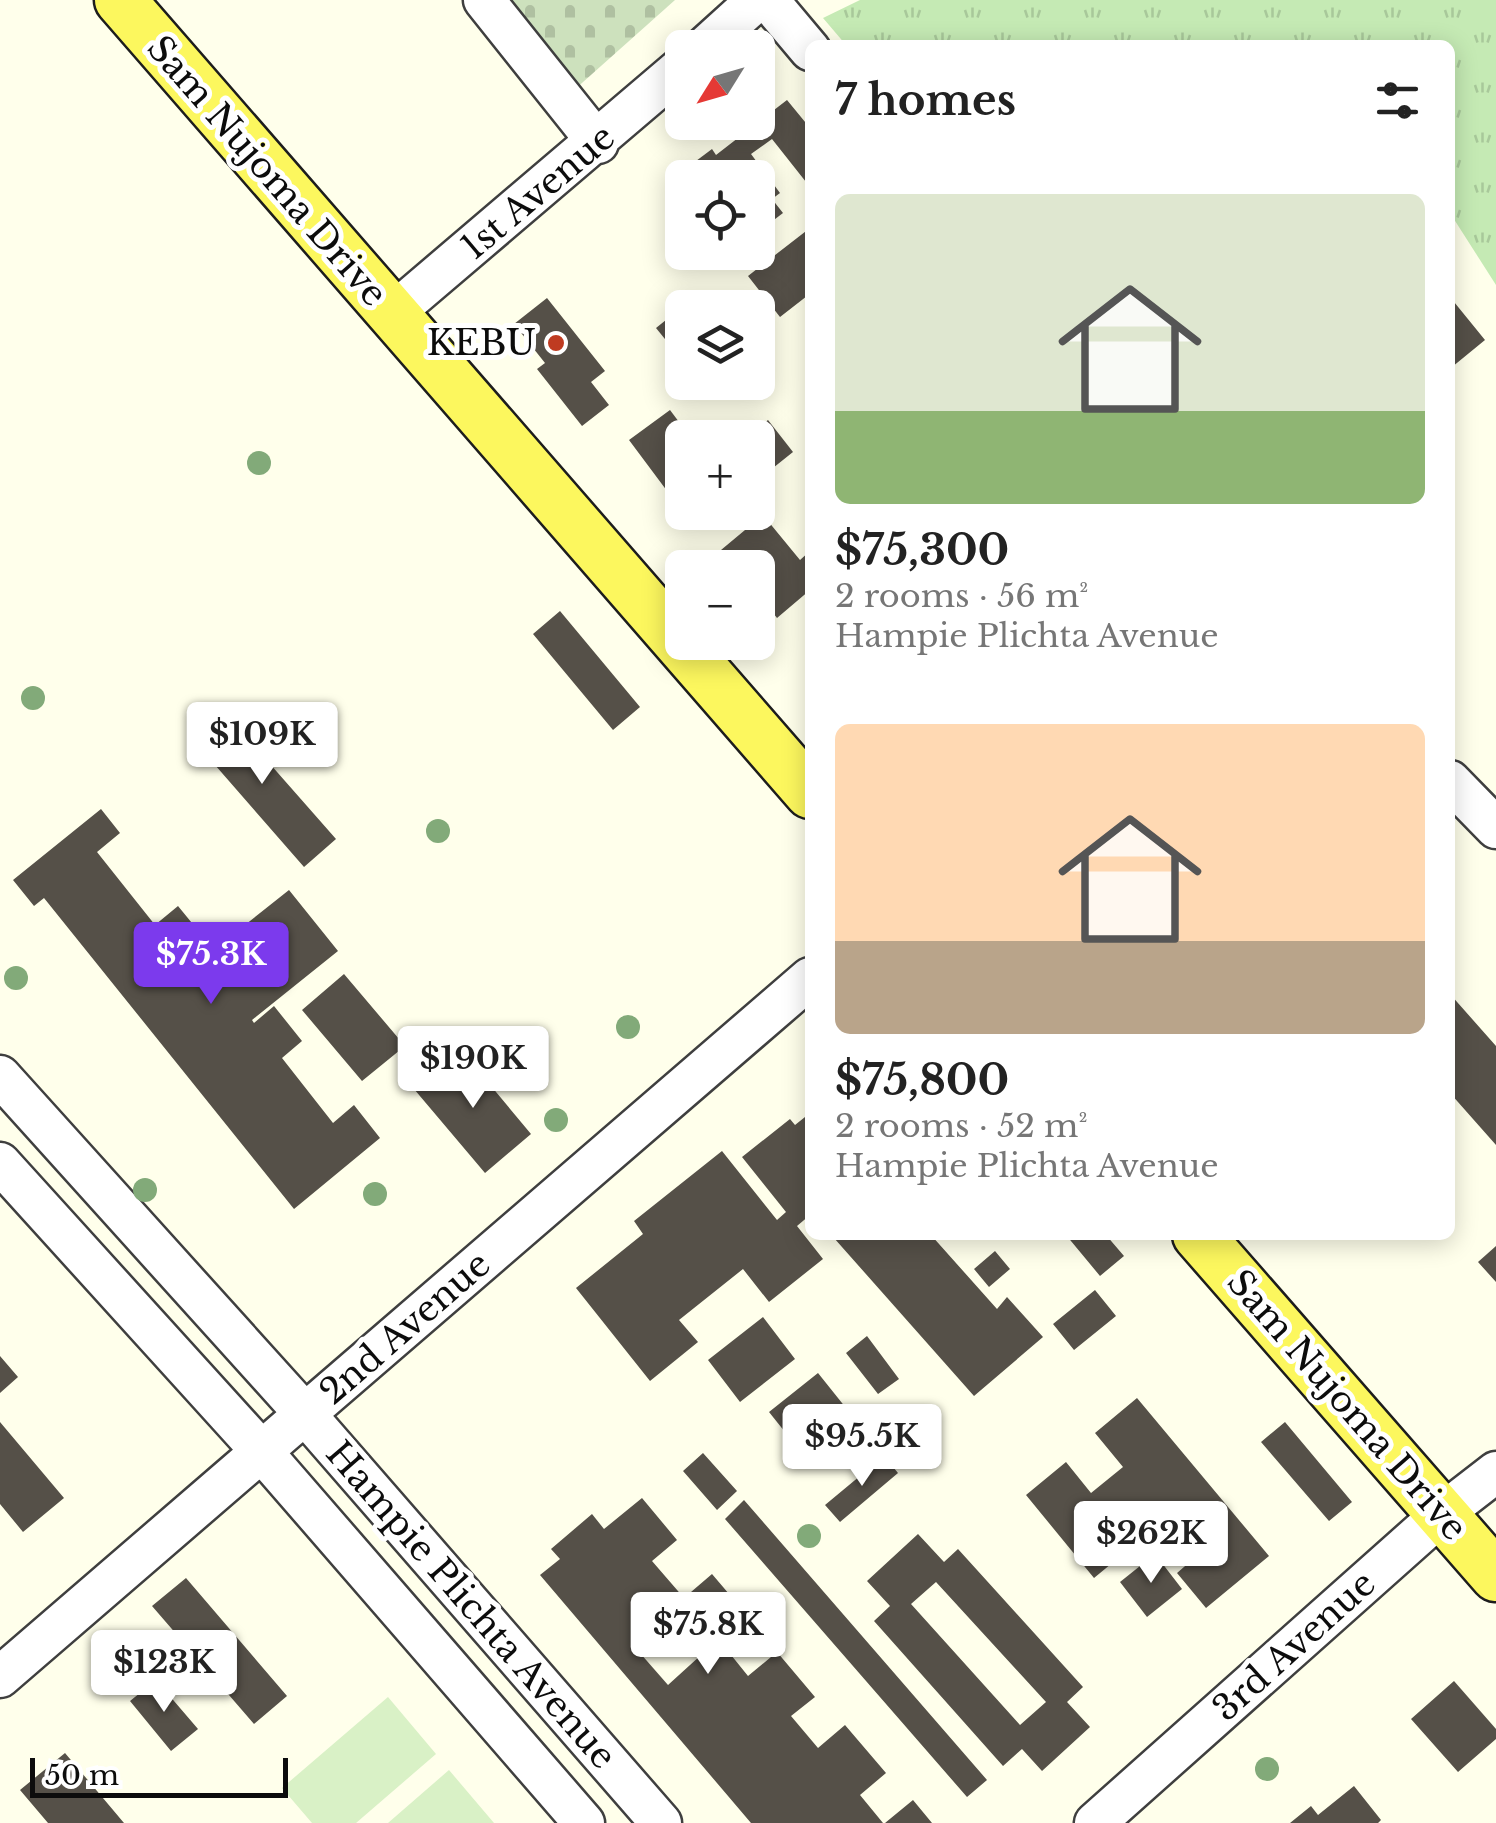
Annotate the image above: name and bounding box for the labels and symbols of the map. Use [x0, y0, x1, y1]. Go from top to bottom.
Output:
street label: Sam Nujoma Drive [138, 27, 396, 315]
north arrow [665, 30, 775, 140]
street label: 1st Avenue [452, 115, 623, 268]
place label: KEBU [427, 321, 536, 364]
marker: KEBU [545, 332, 567, 354]
pin: $109K [192, 702, 332, 787]
pin: $75.3K [130, 922, 292, 1007]
pin: $190K [403, 1026, 543, 1111]
street label: 2nd Avenue [311, 1242, 498, 1413]
street label: Sam Nujoma Drive [1218, 1261, 1476, 1549]
pin: $95.5K [781, 1404, 943, 1489]
street label: Hampie Plichta Avenue [318, 1432, 625, 1777]
pin: $262K [1081, 1501, 1221, 1586]
street label: 3rd Avenue [1204, 1562, 1384, 1730]
pin: $75.8K [627, 1592, 789, 1677]
pin: $123K [94, 1630, 234, 1715]
scale bar [30, 1753, 288, 1798]

